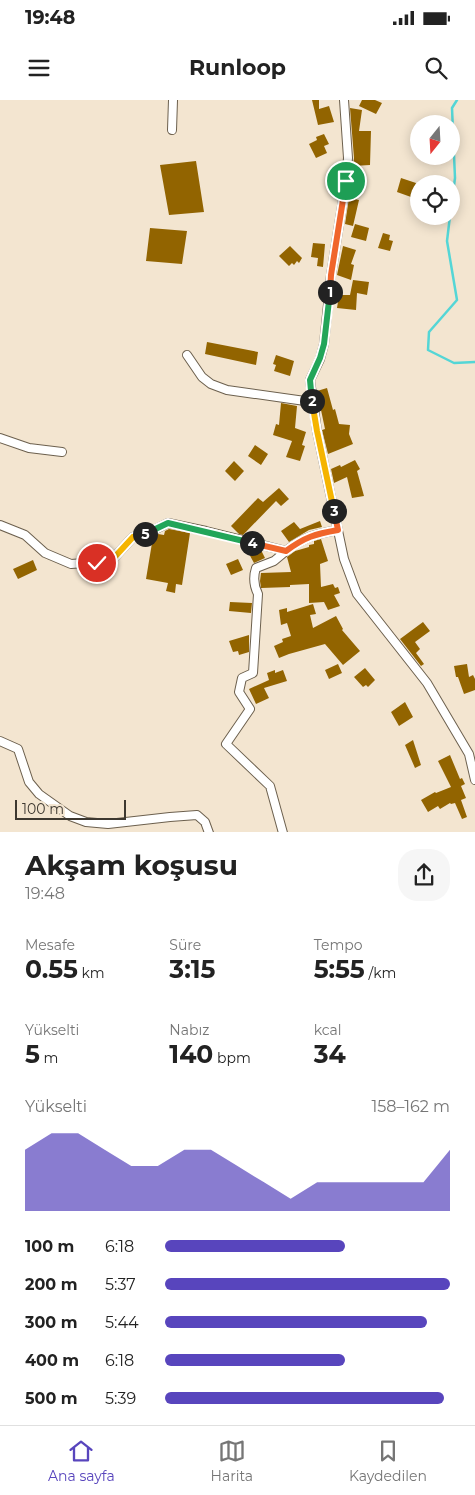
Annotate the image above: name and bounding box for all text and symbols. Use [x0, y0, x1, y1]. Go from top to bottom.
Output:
text: 19:48 [25, 6, 75, 29]
icon: menu [25, 54, 53, 82]
text: Runloop [189, 54, 286, 81]
icon: search [422, 54, 450, 82]
north arrow [410, 115, 460, 165]
map controls [410, 115, 460, 225]
pin [325, 160, 367, 202]
icon: arrive [332, 167, 360, 195]
button: locate [410, 175, 460, 225]
pin: 1 [318, 280, 342, 304]
text: 1 [328, 283, 333, 301]
pin: 2 [300, 388, 324, 414]
text: 2 [308, 392, 317, 410]
pin: 3 [322, 498, 346, 524]
text: 3 [330, 502, 339, 520]
pin: 5 [132, 522, 158, 546]
text: 5 [141, 525, 150, 543]
pin: 4 [240, 530, 264, 556]
text: 4 [248, 534, 257, 552]
pin [76, 542, 118, 584]
icon: check [83, 549, 111, 577]
scale bar [15, 798, 126, 821]
text: 100 m [22, 800, 64, 818]
text: Akşam koşusu [25, 848, 238, 882]
button: share [398, 849, 450, 901]
text: 19:48 [25, 884, 65, 903]
text: Mesafe [25, 936, 75, 954]
text: Süre [169, 936, 201, 954]
text: Tempo [314, 936, 363, 954]
text: 0.55 [25, 954, 78, 984]
text: 3:15 [169, 954, 215, 984]
text: 5:55 [314, 954, 365, 984]
text: km [78, 964, 105, 982]
text: /km [365, 964, 396, 982]
text: Yükselti [25, 1021, 79, 1039]
text: Nabız [169, 1021, 209, 1039]
text: kcal [314, 1021, 342, 1039]
text: 5 [25, 1039, 40, 1069]
text: 140 [169, 1039, 213, 1069]
text: 34 [314, 1039, 346, 1069]
text: m [40, 1049, 58, 1067]
text: bpm [213, 1049, 251, 1067]
text: Yükselti [25, 1097, 87, 1116]
text: 158–162 m [371, 1097, 450, 1116]
text: 100 m [25, 1237, 74, 1256]
text: 6:18 [105, 1237, 134, 1256]
text: 200 m [25, 1275, 77, 1294]
text: 5:37 [105, 1275, 136, 1294]
text: 300 m [25, 1313, 78, 1332]
text: 5:44 [105, 1313, 139, 1332]
text: 400 m [25, 1351, 79, 1370]
text: 6:18 [105, 1351, 134, 1370]
text: 500 m [25, 1389, 78, 1408]
text: 5:39 [105, 1389, 136, 1408]
tab: Ana sayfa [48, 1437, 115, 1485]
tab: Harita [211, 1437, 253, 1485]
tab: Kaydedilen [349, 1437, 427, 1485]

